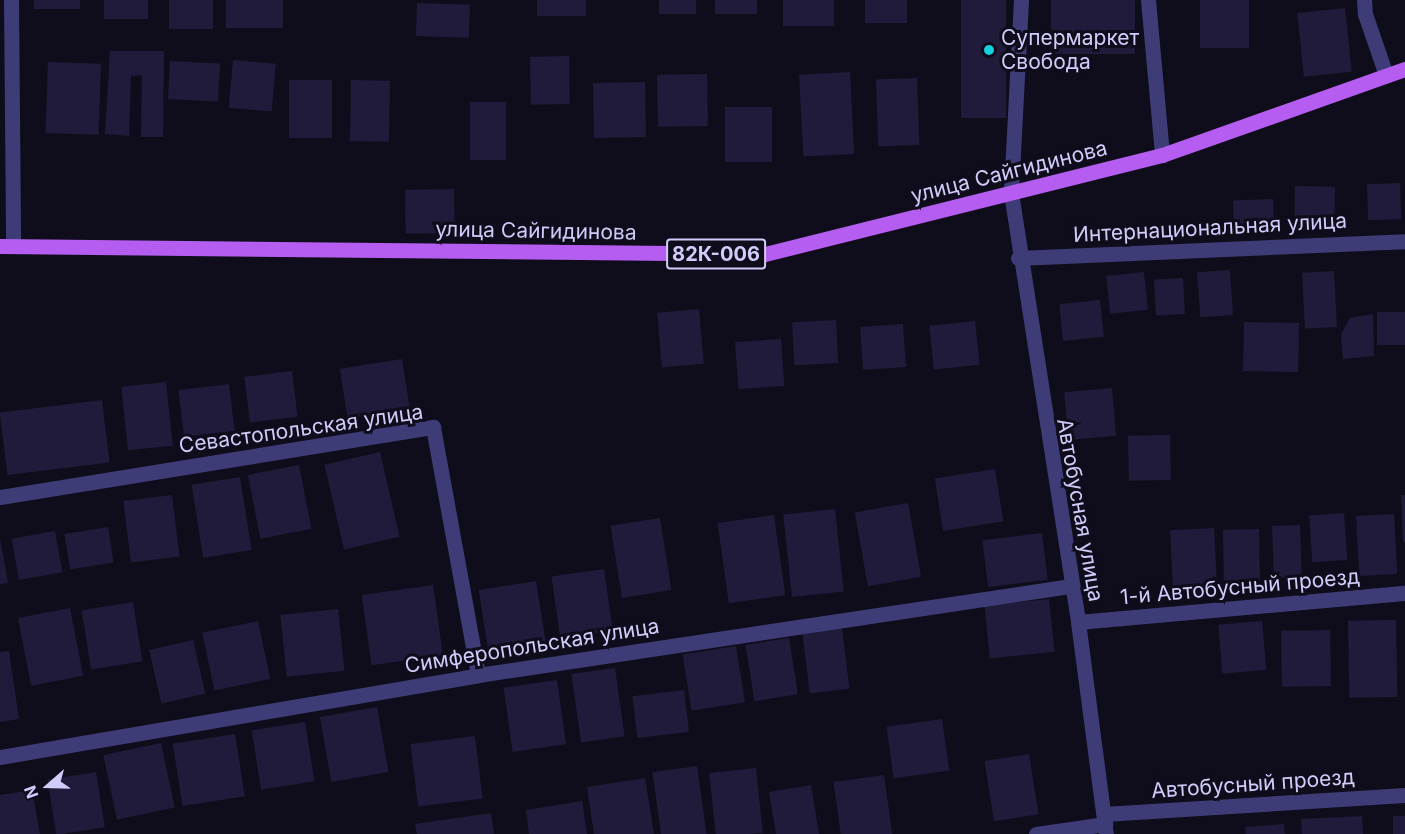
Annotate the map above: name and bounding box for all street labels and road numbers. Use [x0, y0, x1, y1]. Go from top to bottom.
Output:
street label: улица Сайгидинова [908, 135, 1110, 209]
street label: Интернациональная улица [1073, 208, 1347, 248]
street label: улица Сайгидинова [435, 217, 637, 245]
road number: 82К-006 [665, 237, 767, 271]
street label: Севастопольская улица [177, 399, 425, 459]
street label: Автобусная улица [1051, 416, 1109, 604]
street label: 1-й Автобусный проезд [1119, 564, 1361, 610]
street label: Симферопольская улица [403, 613, 661, 679]
street label: Автобусный проезд [1150, 764, 1356, 804]

